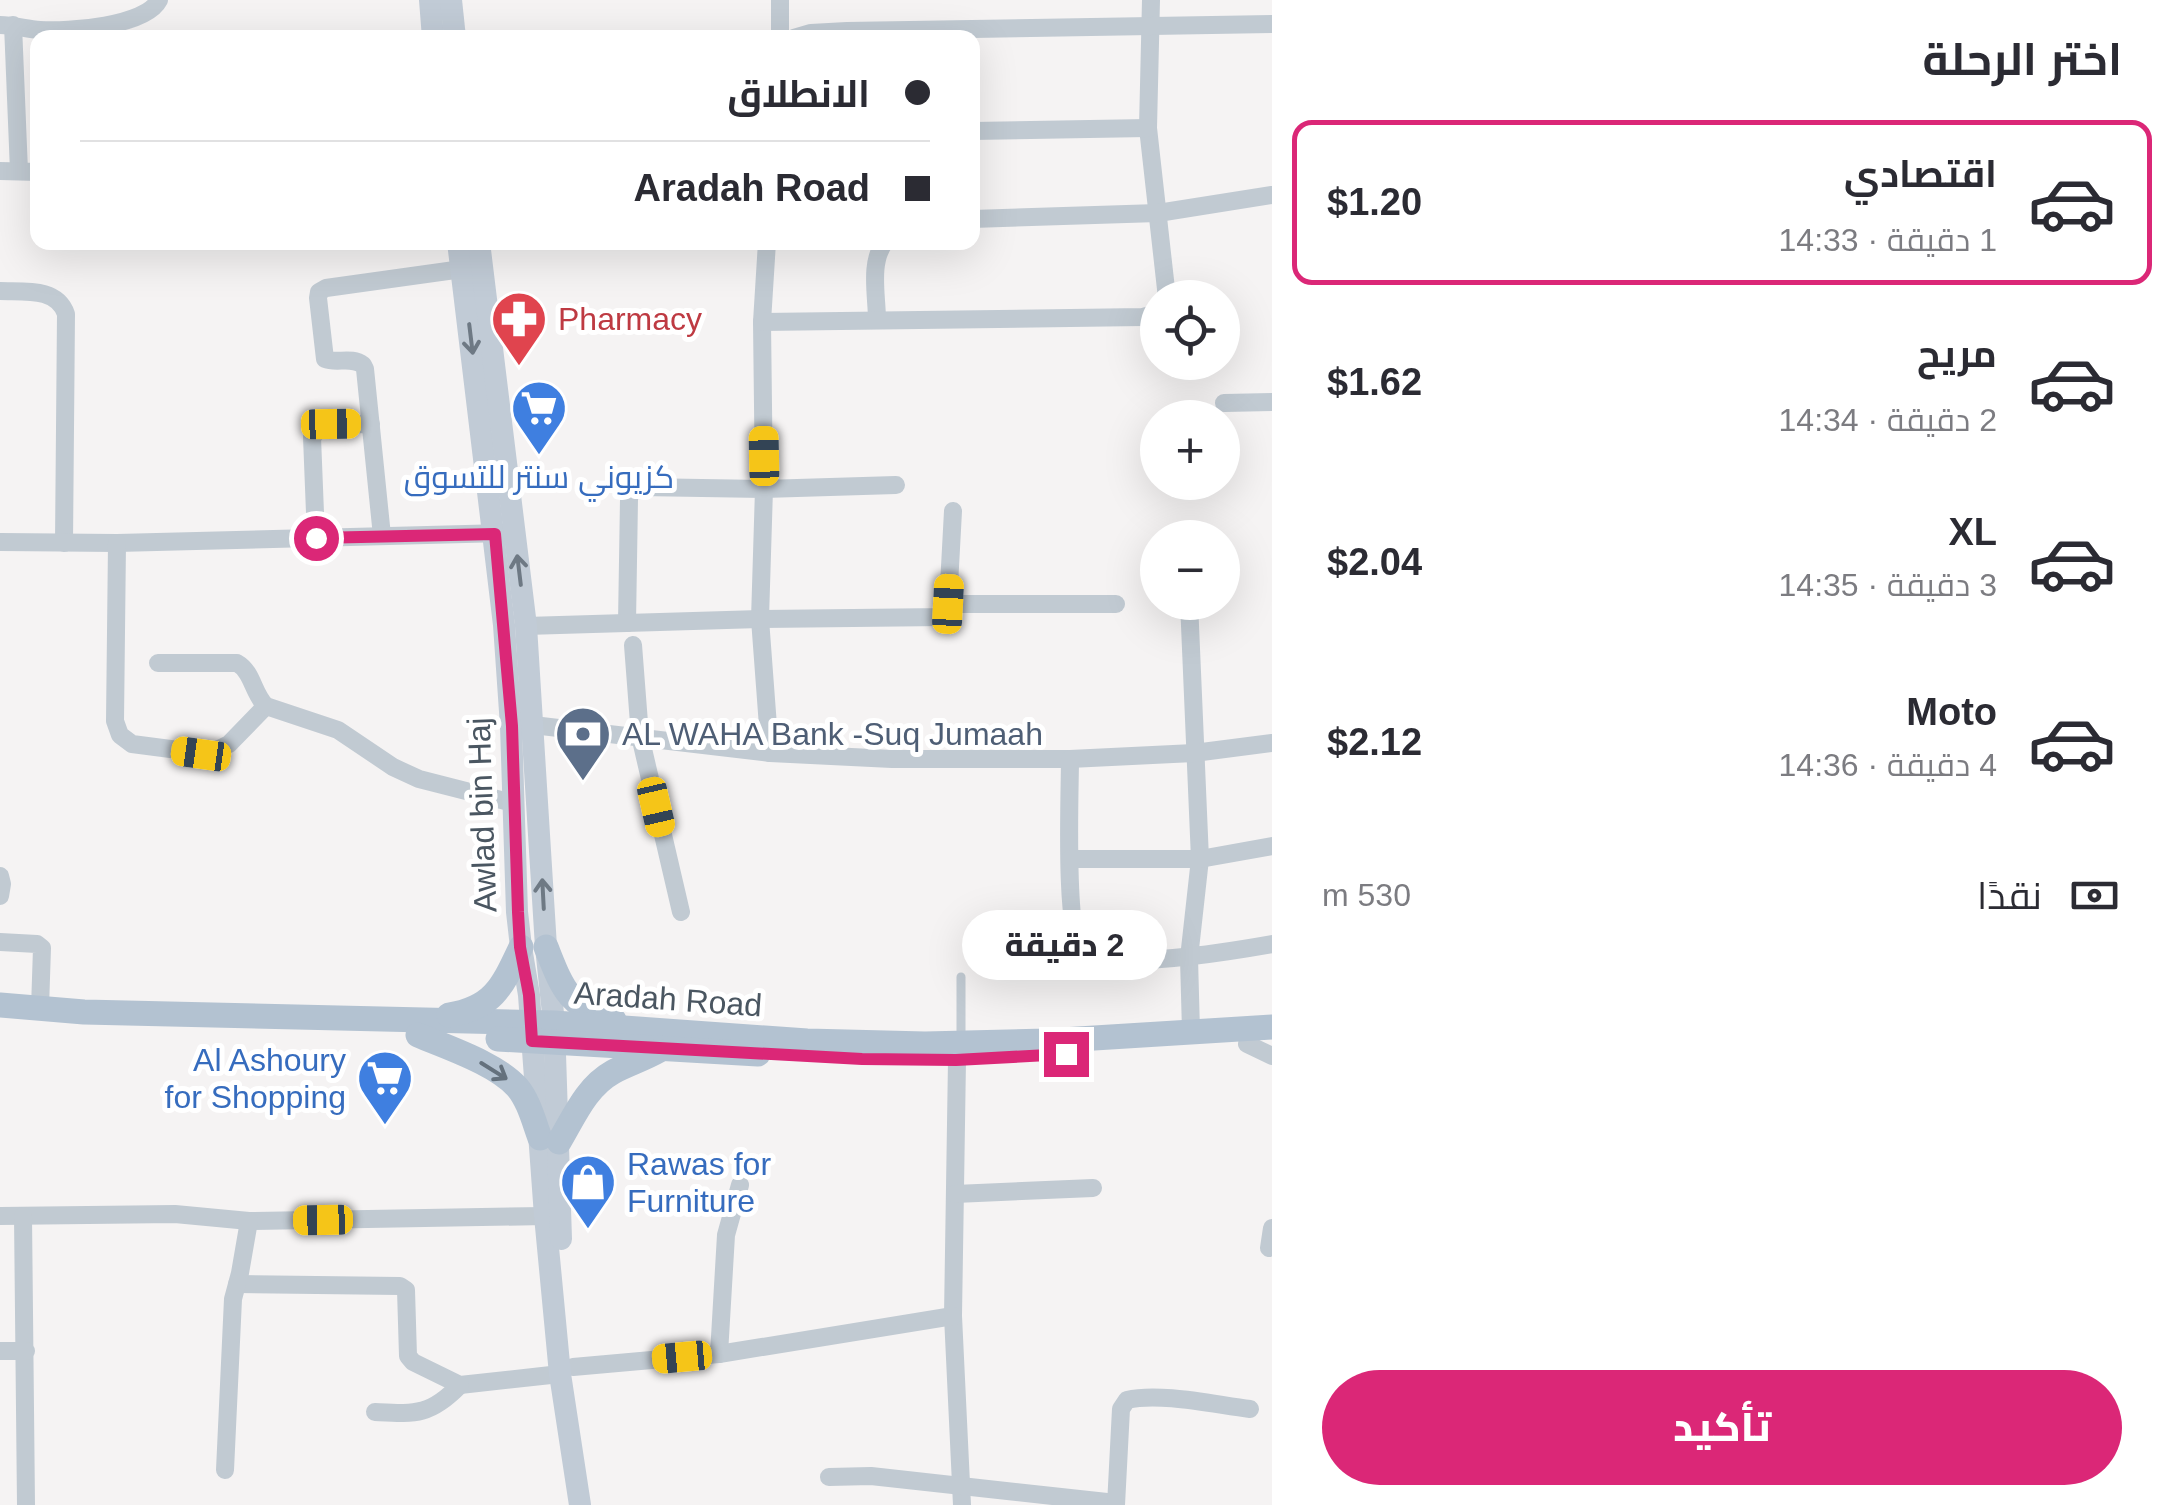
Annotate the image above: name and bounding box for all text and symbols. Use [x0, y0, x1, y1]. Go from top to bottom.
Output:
text: اختر الرحلة [1922, 34, 2122, 85]
text: الانطلاق [727, 73, 870, 115]
text: اقتصادي [1844, 153, 1997, 195]
icon: car [2027, 158, 2117, 248]
text: Aradah Road [634, 167, 870, 209]
text: $1.20 [1327, 181, 1422, 223]
text: 1 دقيقة · 14:33 [1779, 222, 1997, 258]
map controls [1140, 280, 1240, 620]
button: locate [1140, 280, 1240, 380]
pharmacy icon: Pharmacy [489, 289, 549, 368]
place label: Pharmacy [558, 301, 702, 337]
one-way arrow [462, 323, 480, 355]
text: مريح [1917, 333, 1997, 375]
icon: car [2027, 338, 2117, 428]
text: $1.62 [1327, 361, 1422, 403]
supermarket icon: كزيوني سنتر للتسوق [509, 378, 569, 457]
button: + [1140, 400, 1240, 500]
text: 2 دقيقة · 14:34 [1779, 402, 1997, 438]
car [301, 408, 361, 440]
car [748, 426, 780, 486]
place label: كزيوني سنتر للتسوق [404, 459, 674, 502]
text: XL [1948, 511, 1997, 553]
route start [294, 516, 339, 561]
icon: car [2027, 518, 2117, 608]
button: − [1140, 520, 1240, 620]
text: $2.04 [1327, 541, 1422, 583]
one-way arrow [509, 555, 528, 587]
text: 3 دقيقة · 14:35 [1779, 567, 1997, 603]
car [931, 573, 965, 635]
text: Moto [1906, 691, 1997, 733]
icon: car [2027, 698, 2117, 788]
bank icon: AL WAHA Bank -Suq Jumaah [553, 704, 613, 783]
place label: AL WAHA Bank -Suq Jumaah [622, 716, 1043, 752]
street label: Awlad bin Haj [461, 717, 503, 913]
text: $2.12 [1327, 721, 1422, 763]
car [169, 735, 233, 773]
text: 4 دقيقة · 14:36 [1779, 747, 1997, 783]
car [635, 774, 677, 840]
icon: cash [2067, 868, 2122, 923]
text: نقدًا [1977, 875, 2042, 917]
text: 530 m [1322, 877, 1411, 913]
one-way arrow [533, 879, 552, 911]
callout: 2 دقيقة [964, 909, 1168, 979]
text: 2 دقيقة [1005, 927, 1124, 963]
street label: Aradah Road [573, 974, 763, 1024]
route end [1044, 1032, 1089, 1077]
place label: Al Ashoury for Shopping [165, 1042, 346, 1115]
supermarket icon: Al Ashoury for Shopping [355, 1048, 415, 1127]
one-way arrow [479, 1061, 508, 1082]
place label: Rawas for Furniture [627, 1146, 771, 1219]
shop icon: Rawas for Furniture [558, 1152, 618, 1231]
car [293, 1204, 353, 1236]
car [651, 1339, 713, 1375]
button: تأكيد [1322, 1370, 2122, 1485]

